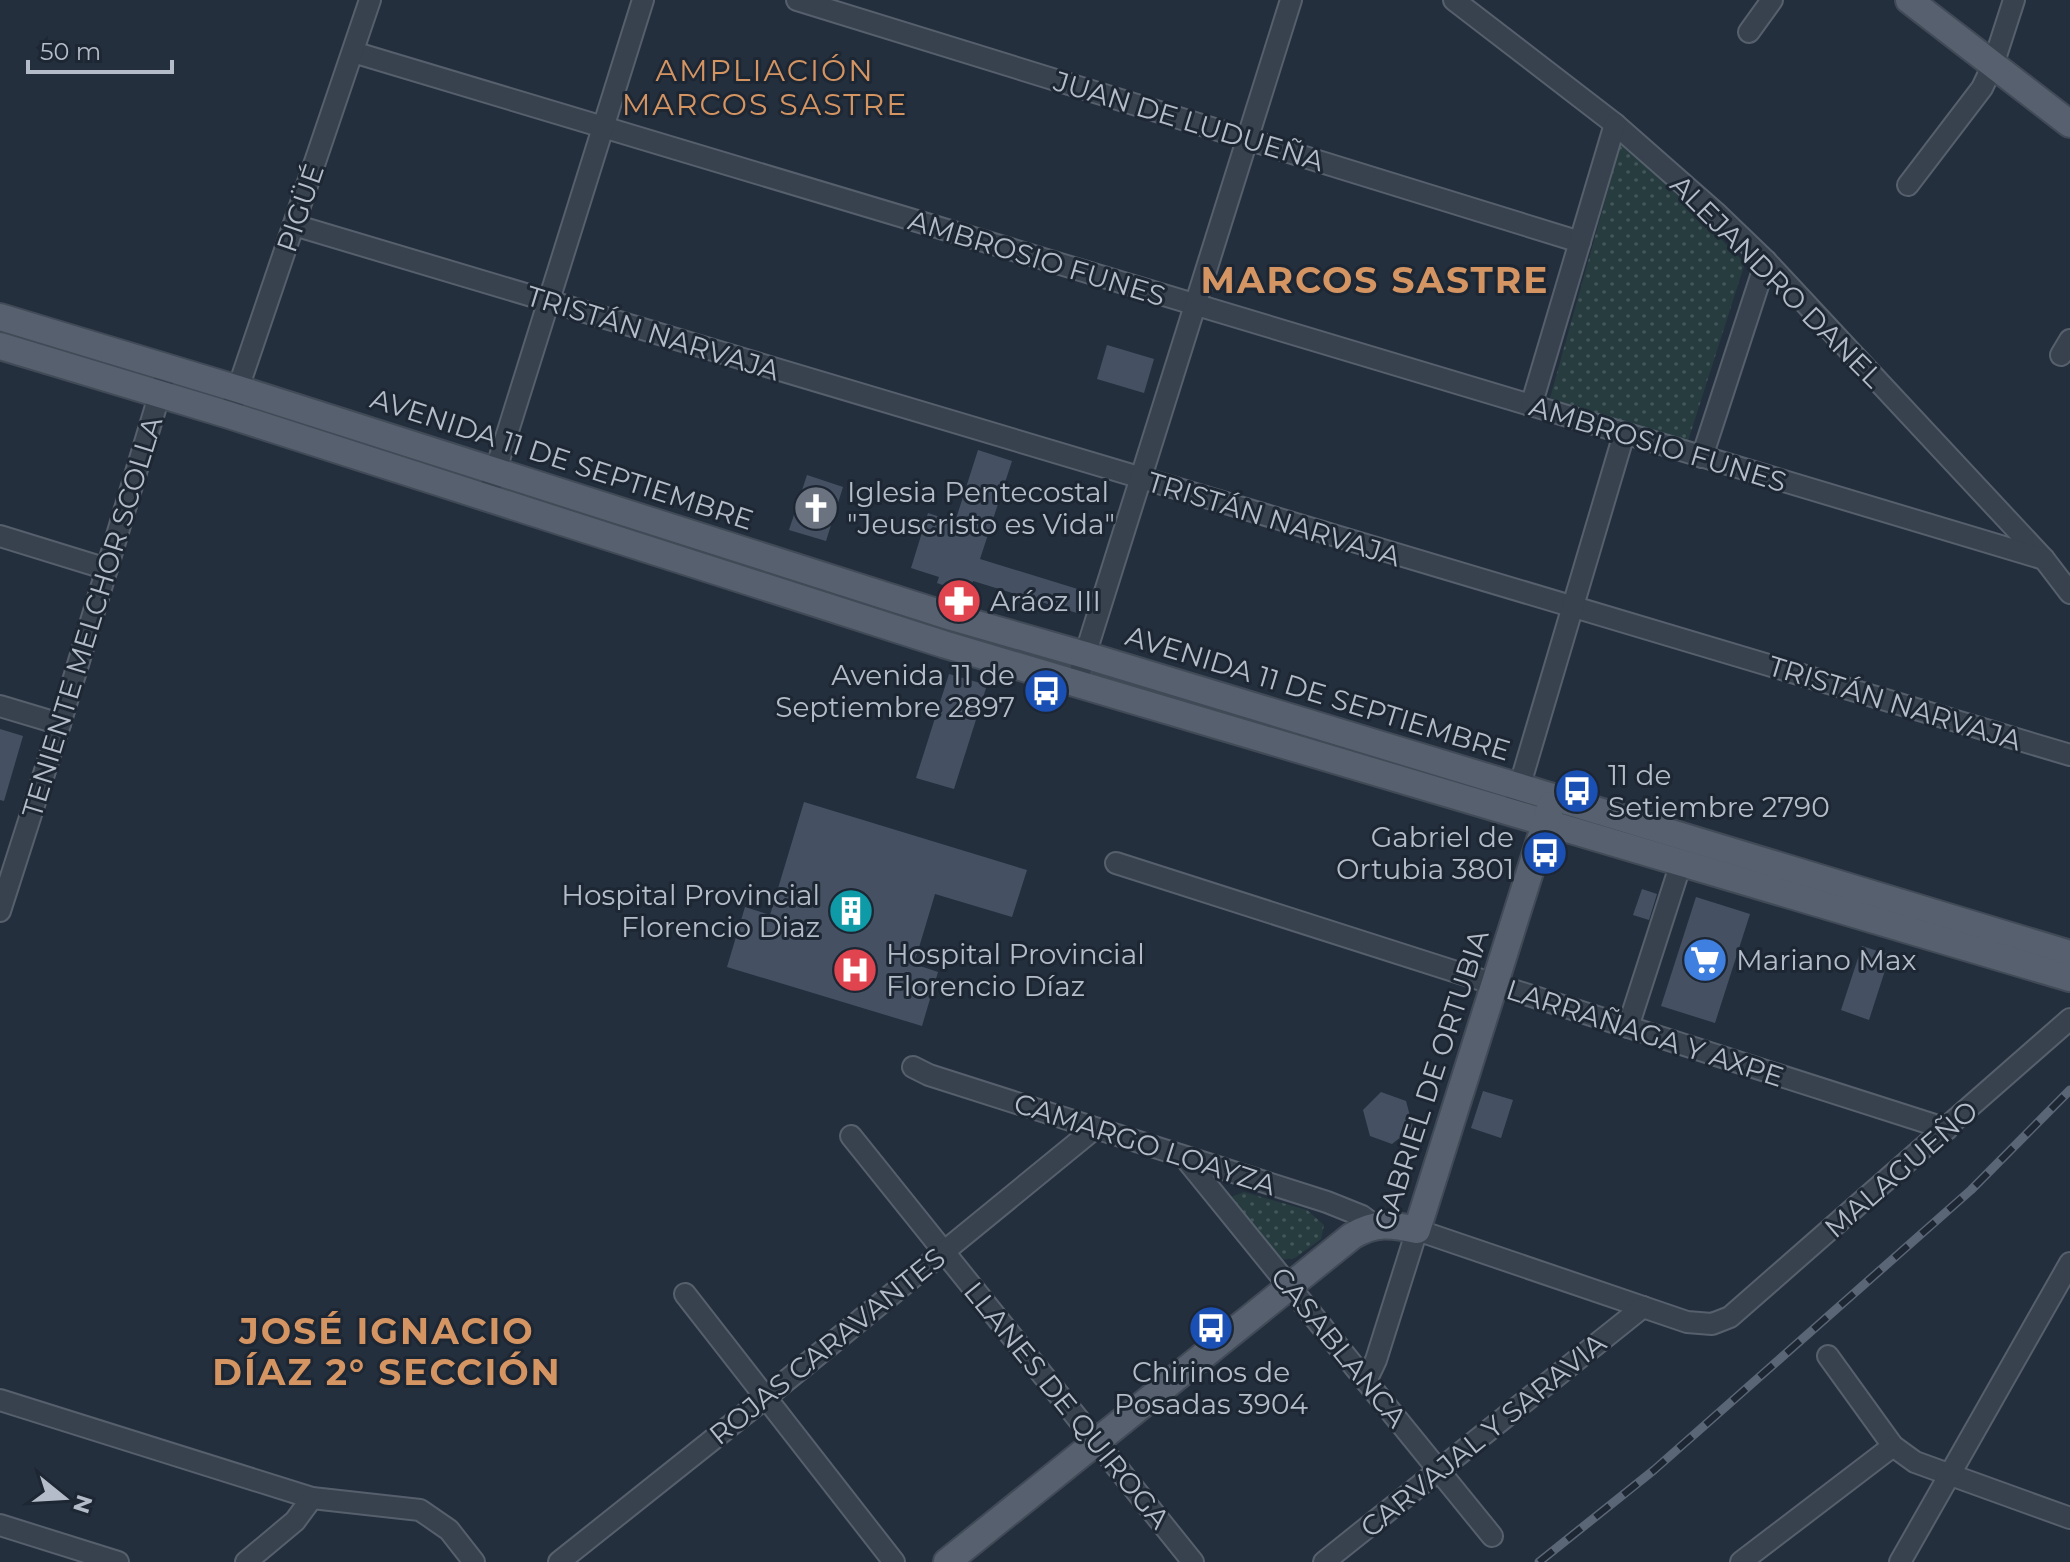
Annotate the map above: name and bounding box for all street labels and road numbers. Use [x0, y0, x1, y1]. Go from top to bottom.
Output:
street label: JUAN DE LUDUEÑA [1049, 63, 1329, 179]
street label: PIGÜÉ [269, 160, 331, 256]
street label: ALEJANDRO DANEL [1664, 168, 1891, 395]
street label: AMBROSIO FUNES [904, 203, 1170, 313]
street label: TRISTÁN NARVAJA [522, 278, 784, 388]
street label: AVENIDA 11 DE SEPTIEMBRE [366, 381, 758, 537]
street label: AMBROSIO FUNES [1525, 389, 1791, 499]
street label: TENIENTE MELCHOR SCOLLA [15, 411, 170, 822]
street label: TRISTÁN NARVAJA [1143, 464, 1405, 574]
street label: AVENIDA 11 DE SEPTIEMBRE [1122, 618, 1514, 768]
street label: TRISTÁN NARVAJA [1764, 648, 2026, 758]
street label: GABRIEL DE ORTUBIA [1366, 924, 1496, 1235]
street label: LARRAÑAGA Y AXPE [1502, 972, 1788, 1094]
street label: CAMARGO LOAYZA [1010, 1086, 1281, 1203]
street label: MALAGUEÑO [1817, 1093, 1985, 1245]
street label: ROJAS CARAVANTES [702, 1240, 952, 1452]
street label: CASABLANCA [1264, 1260, 1415, 1435]
street label: LLANES DE QUIROGA [957, 1275, 1178, 1536]
street label: CARVAJAL Y SARAVIA [1354, 1325, 1613, 1544]

